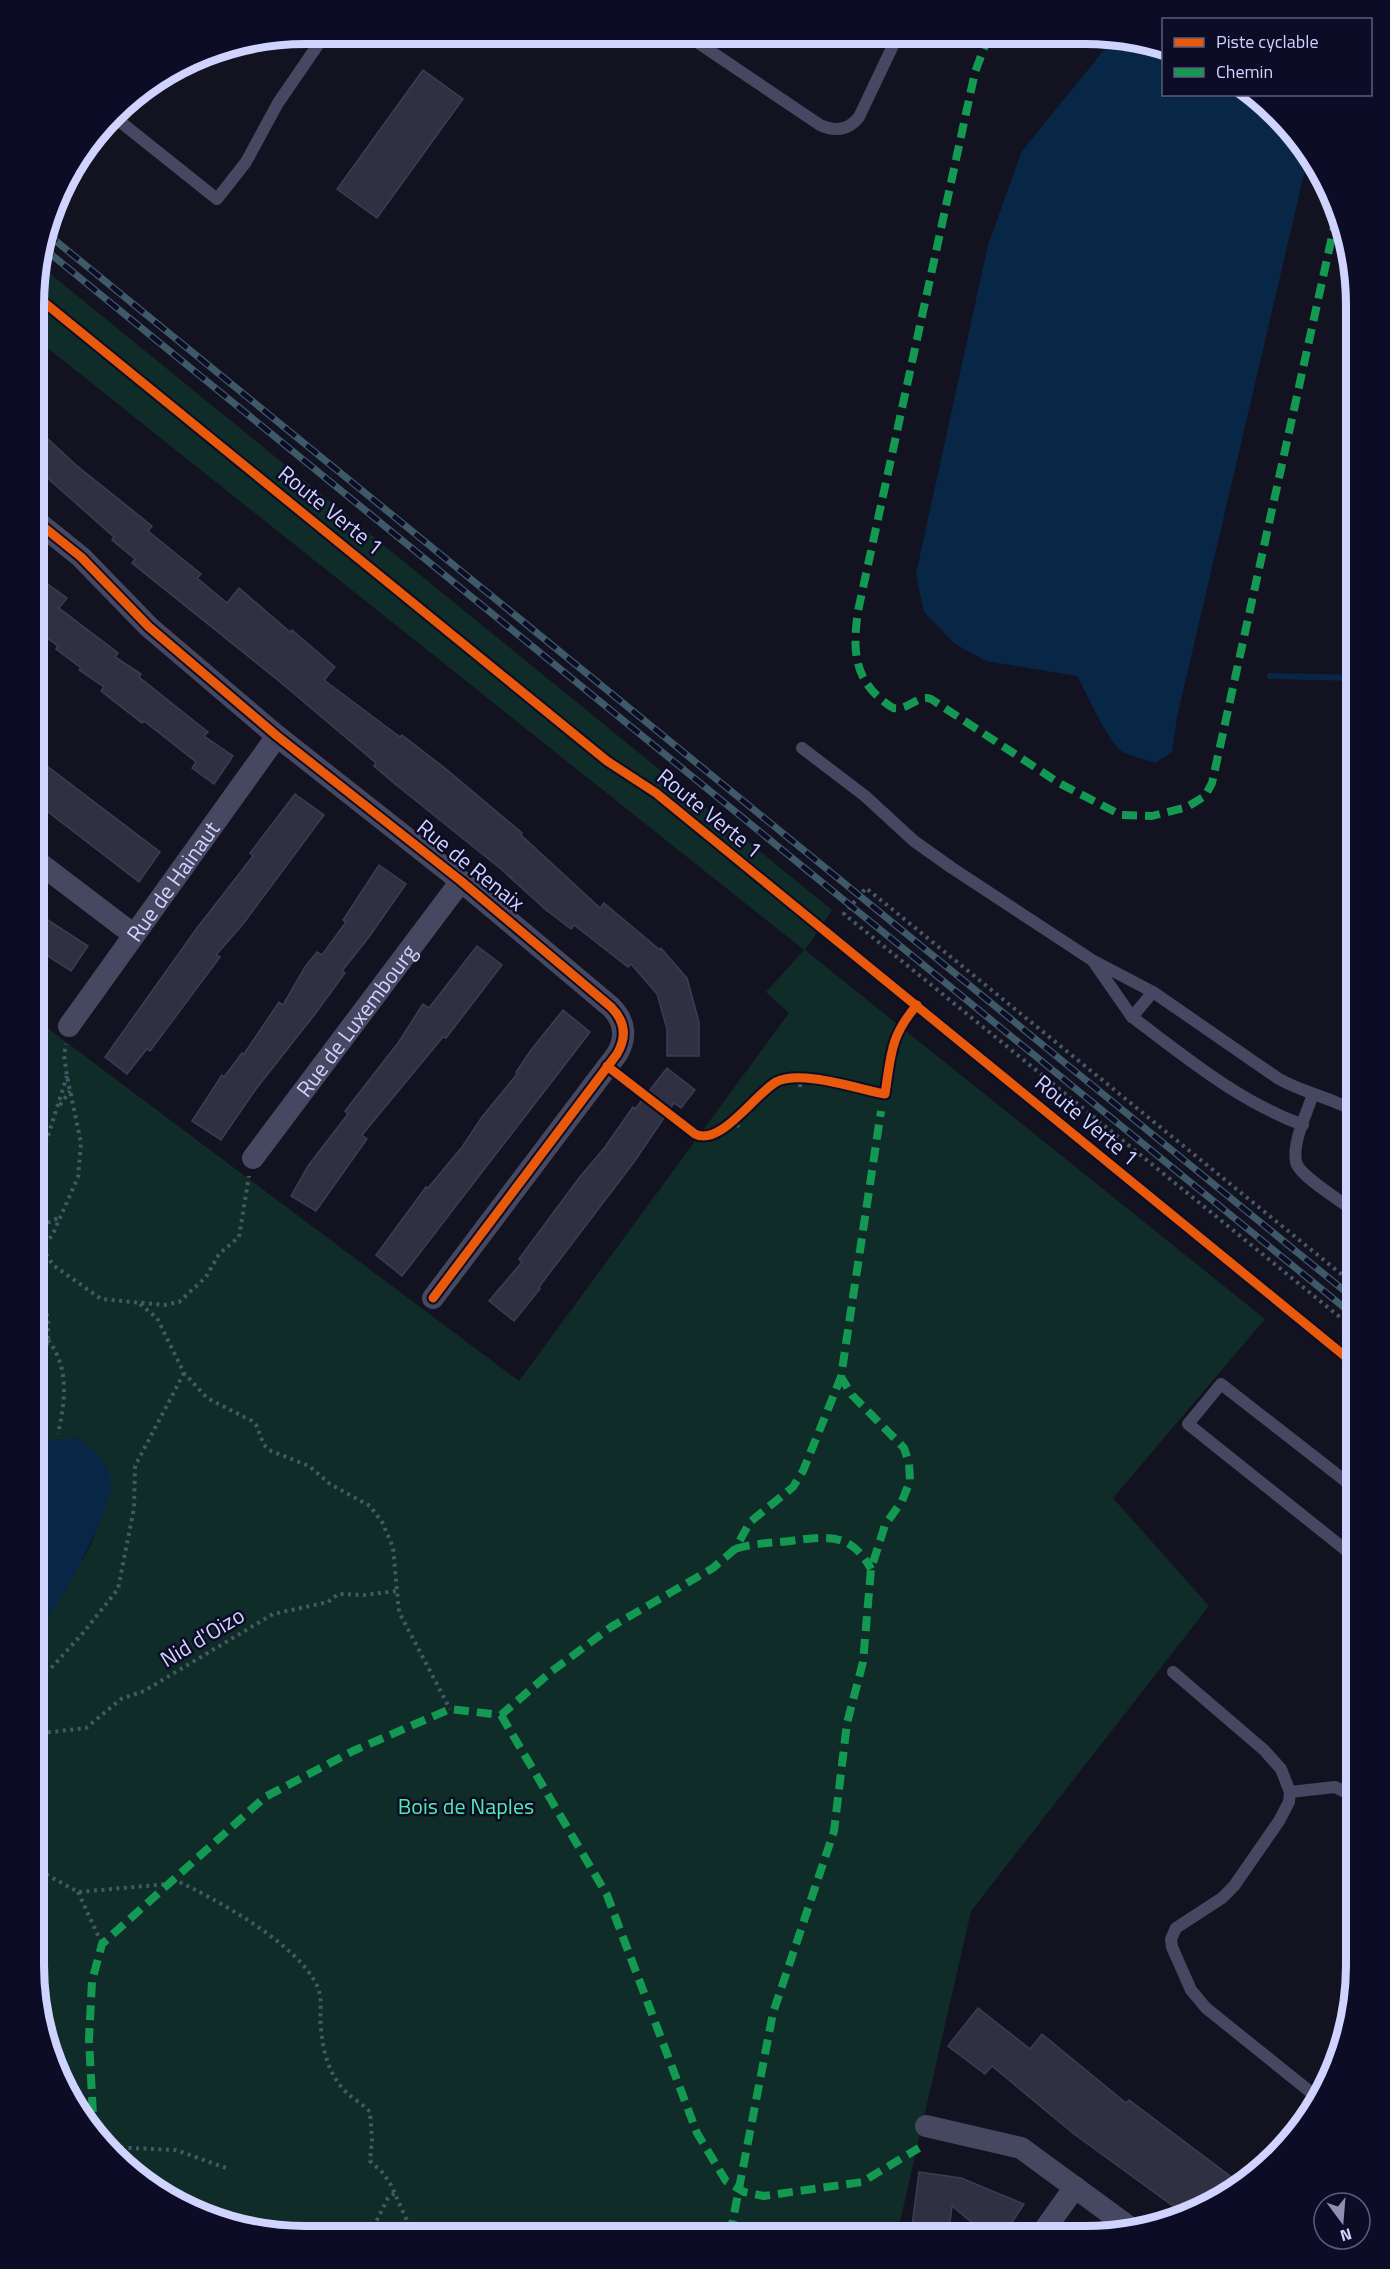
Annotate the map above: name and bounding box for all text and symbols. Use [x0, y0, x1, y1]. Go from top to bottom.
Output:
legend [1162, 18, 1372, 96]
text: Piste cyclable [1216, 28, 1318, 55]
text: Chemin [1216, 58, 1273, 85]
street label: Route Verte 1 [271, 457, 391, 563]
street label: Route Verte 1 [650, 760, 770, 866]
street label: Rue de Renaix [409, 811, 533, 919]
street label: Rue de Hainaut [118, 814, 228, 949]
street label: Rue de Luxembourg [288, 937, 425, 1104]
street label: Route Verte 1 [1027, 1066, 1147, 1174]
street label: Nid d'Oizo [153, 1598, 251, 1676]
park label: Bois de Naples [398, 1789, 534, 1823]
north arrow [1312, 2191, 1372, 2251]
text: N [1337, 2222, 1355, 2248]

